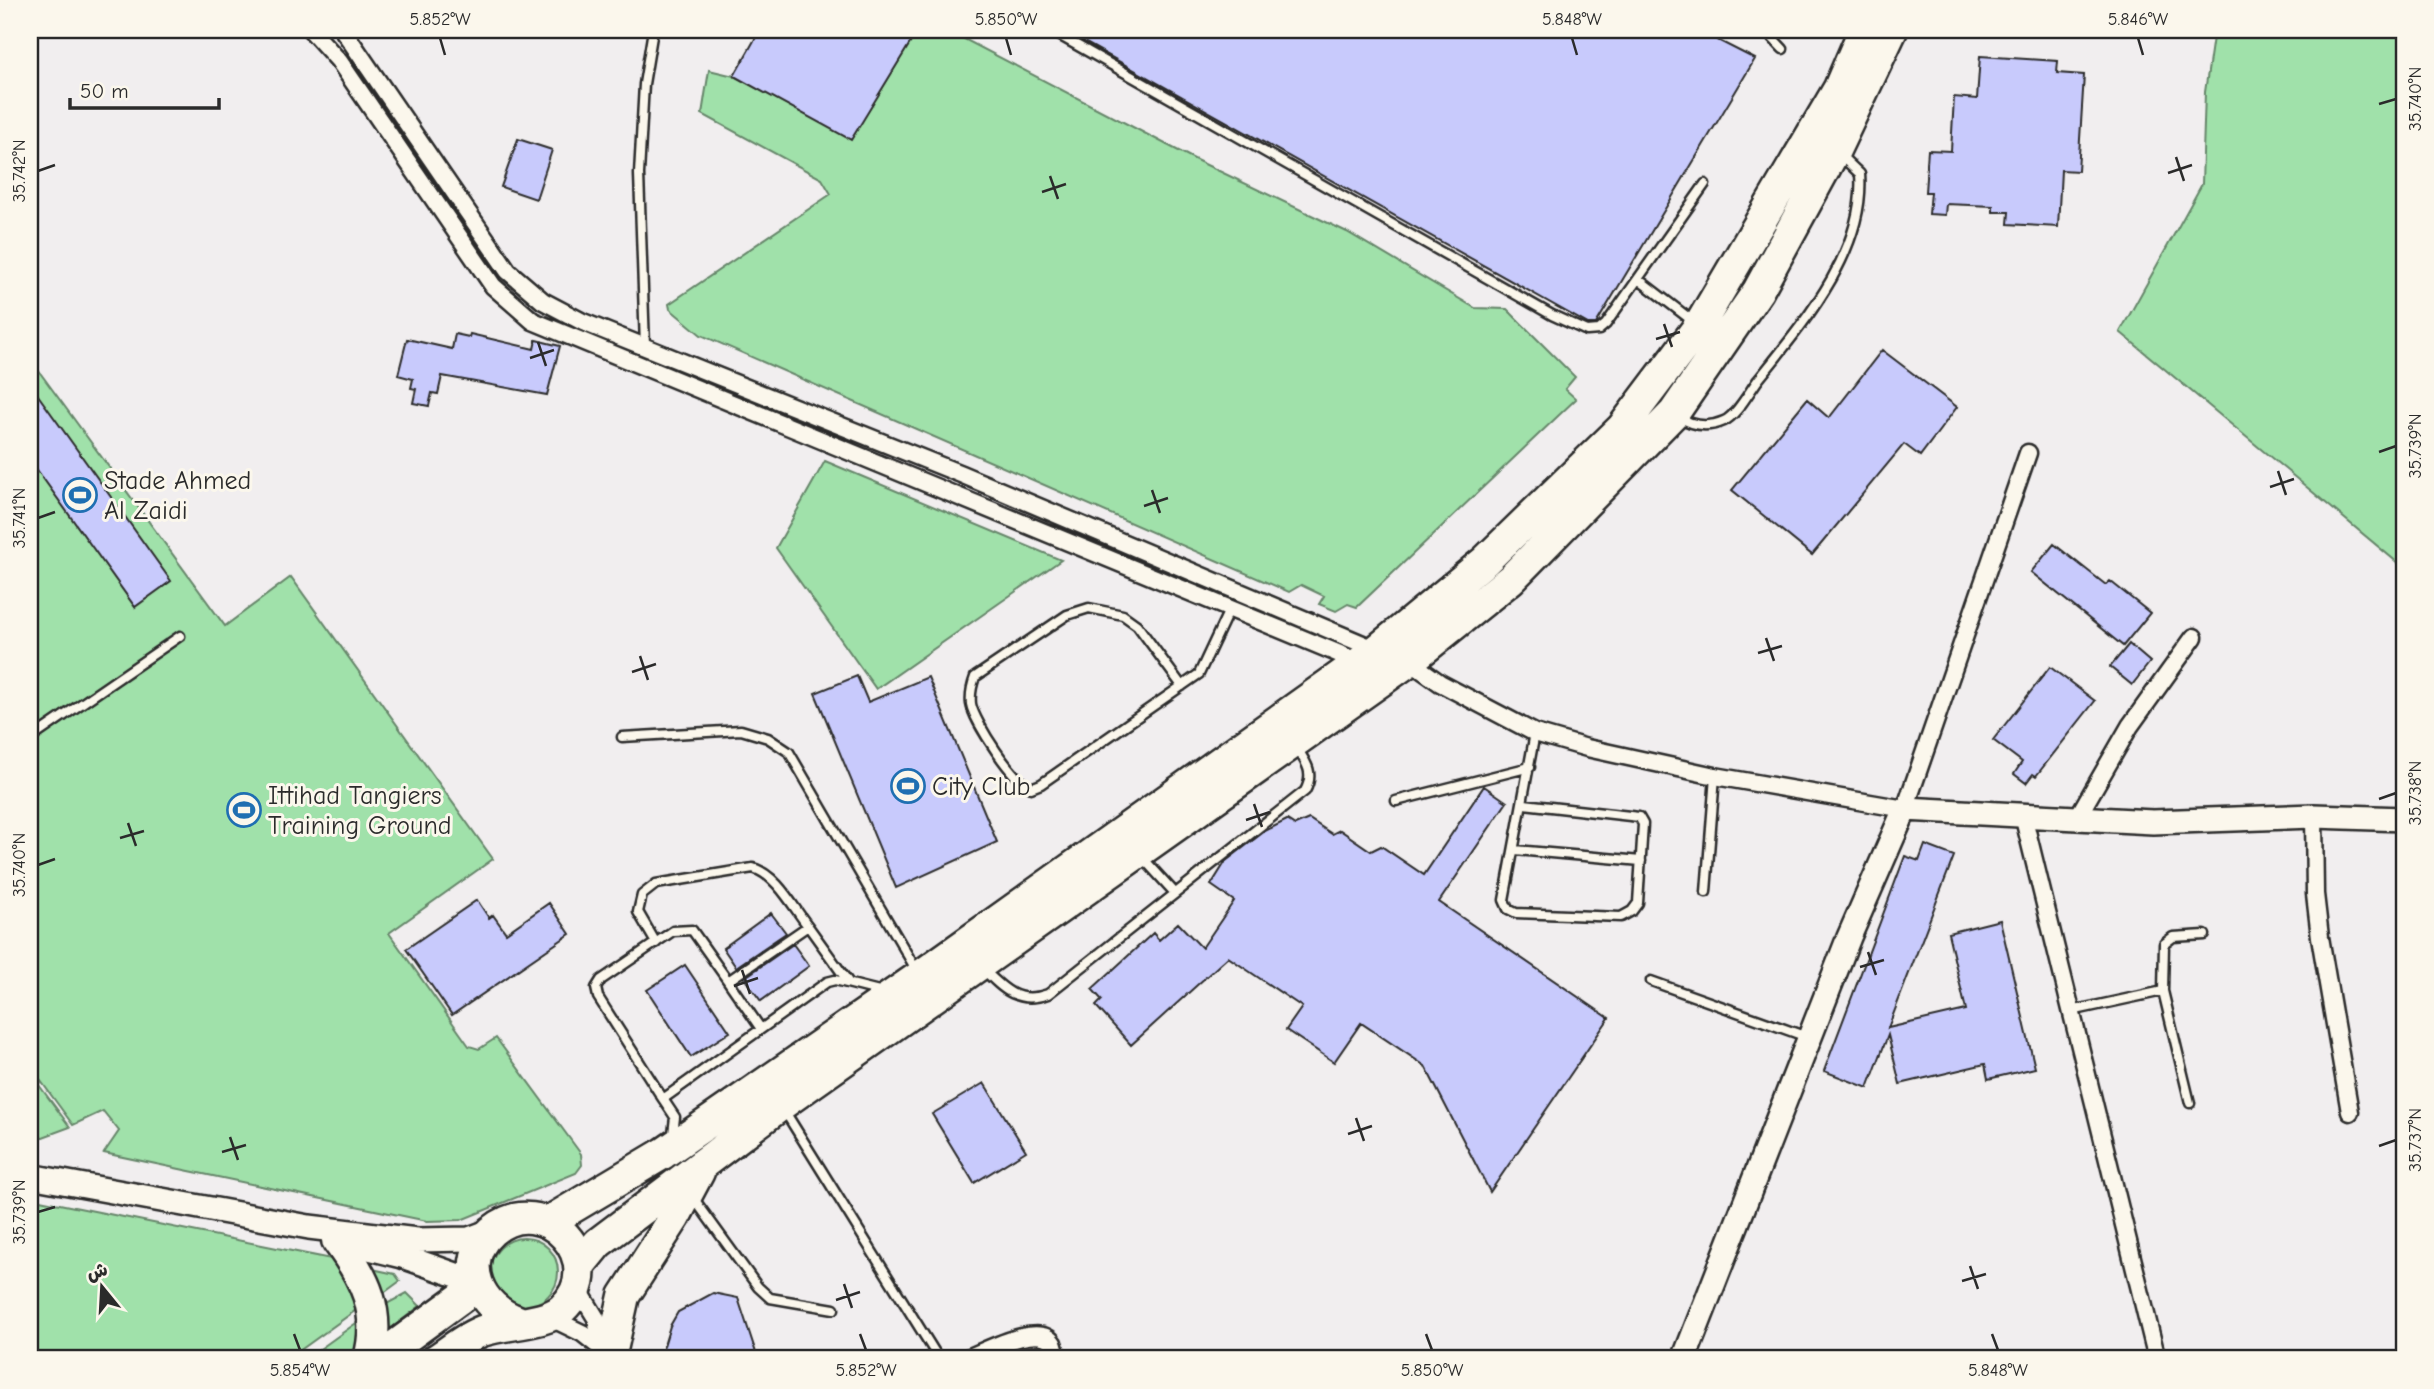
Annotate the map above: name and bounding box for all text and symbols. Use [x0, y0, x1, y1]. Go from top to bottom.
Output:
text: 5.852°W [409, 9, 471, 30]
text: 5.850°W [975, 9, 1038, 30]
text: 5.848°W [1542, 9, 1602, 30]
text: 5.846°W [2108, 9, 2169, 30]
scale bar [70, 66, 219, 110]
text: 35.740°N [2405, 67, 2426, 131]
text: 50 m [80, 79, 129, 103]
text: 35.742°N [9, 139, 30, 203]
text: 35.739°N [2405, 413, 2426, 479]
place label: Stade Ahmed Al Zaidi [104, 466, 251, 526]
sports icon: Stade Ahmed Al Zaidi [61, 476, 99, 514]
text: 35.741°N [9, 488, 30, 548]
text: 35.738°N [2405, 761, 2426, 825]
sports icon: City Club [889, 767, 927, 805]
place label: City Club [932, 772, 1030, 802]
place label: Ittihad Tangiers Training Ground [268, 781, 452, 841]
sports icon: Ittihad Tangiers Training Ground [225, 791, 263, 829]
text: 35.740°N [9, 833, 30, 897]
text: 35.737°N [2405, 1108, 2426, 1172]
text: 35.739°N [9, 1179, 30, 1245]
north arrow [66, 1252, 136, 1322]
text: ش [84, 1258, 110, 1285]
text: 5.854°W [270, 1360, 331, 1381]
text: 5.852°W [835, 1360, 897, 1381]
text: 5.850°W [1401, 1360, 1464, 1381]
text: 5.848°W [1968, 1360, 2028, 1381]

